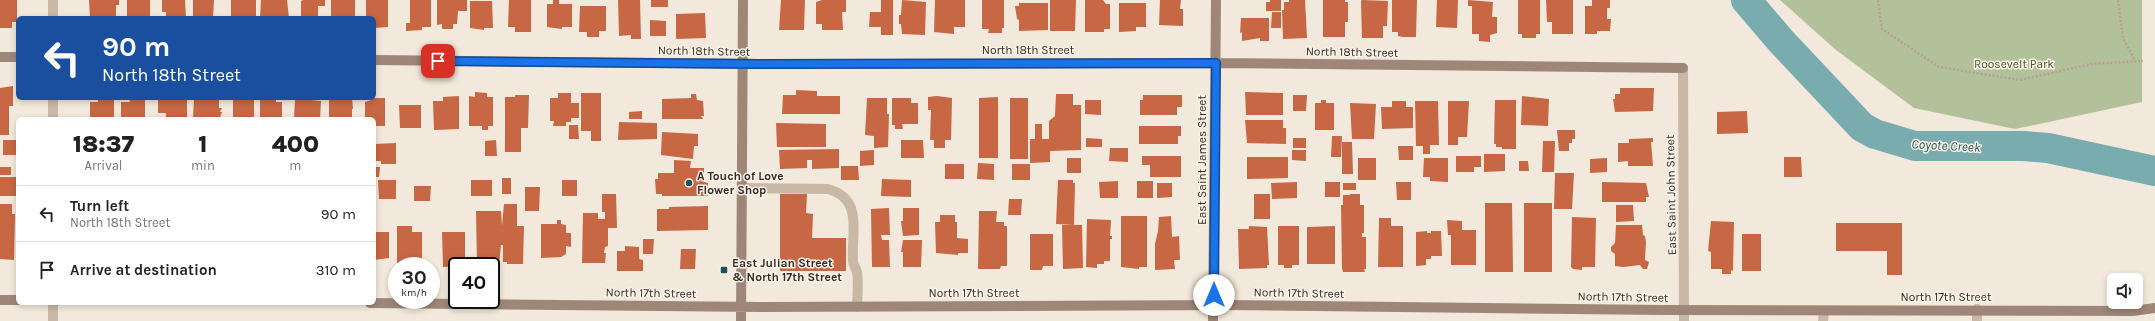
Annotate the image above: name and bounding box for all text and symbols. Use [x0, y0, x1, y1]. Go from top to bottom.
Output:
text: 90 m [102, 30, 170, 63]
icon: left [36, 32, 88, 84]
street label: North 18th Street [658, 43, 751, 59]
street label: North 18th Street [982, 43, 1075, 57]
pin [421, 44, 455, 78]
street label: North 18th Street [1306, 44, 1399, 60]
icon: arrive [427, 50, 449, 72]
park label: Roosevelt Park [1974, 57, 2054, 71]
text: North 18th Street [102, 64, 241, 86]
street label: East Saint James Street [1195, 95, 1209, 225]
text: 18:37 [73, 130, 134, 158]
text: 1 [198, 130, 208, 158]
text: 400 [272, 130, 319, 158]
street label: East Saint John Street [1663, 134, 1679, 255]
water label: Coyote Creek [1911, 136, 1981, 155]
text: Arrival [84, 158, 123, 173]
text: min [191, 158, 215, 173]
text: m [289, 158, 302, 173]
place label: A Touch of Love Flower Shop [697, 169, 784, 197]
marker: A Touch of Love Flower Shop [684, 178, 694, 188]
text: Turn left [70, 197, 129, 215]
icon: left [36, 203, 58, 225]
text: 90 m [321, 205, 356, 223]
text: North 18th Street [70, 215, 170, 230]
place label: East Julian Street & North 17th Street [732, 256, 842, 284]
speed limit sign: 40 [448, 257, 500, 309]
icon: arrive [36, 259, 58, 281]
text: Arrive at destination [70, 261, 217, 279]
text: 310 m [316, 261, 356, 279]
marker: East Julian Street & North 17th Street [719, 265, 729, 275]
text: 30 [401, 266, 427, 289]
map controls [2107, 273, 2143, 309]
button: sound [2107, 273, 2143, 309]
position arrow [1193, 274, 1235, 316]
street label: North 17th Street [605, 285, 697, 301]
street label: North 17th Street [1253, 285, 1345, 301]
street label: North 17th Street [929, 286, 1020, 300]
text: km/h [401, 287, 427, 299]
street label: North 17th Street [1577, 289, 1669, 305]
street label: North 17th Street [1901, 290, 1992, 304]

